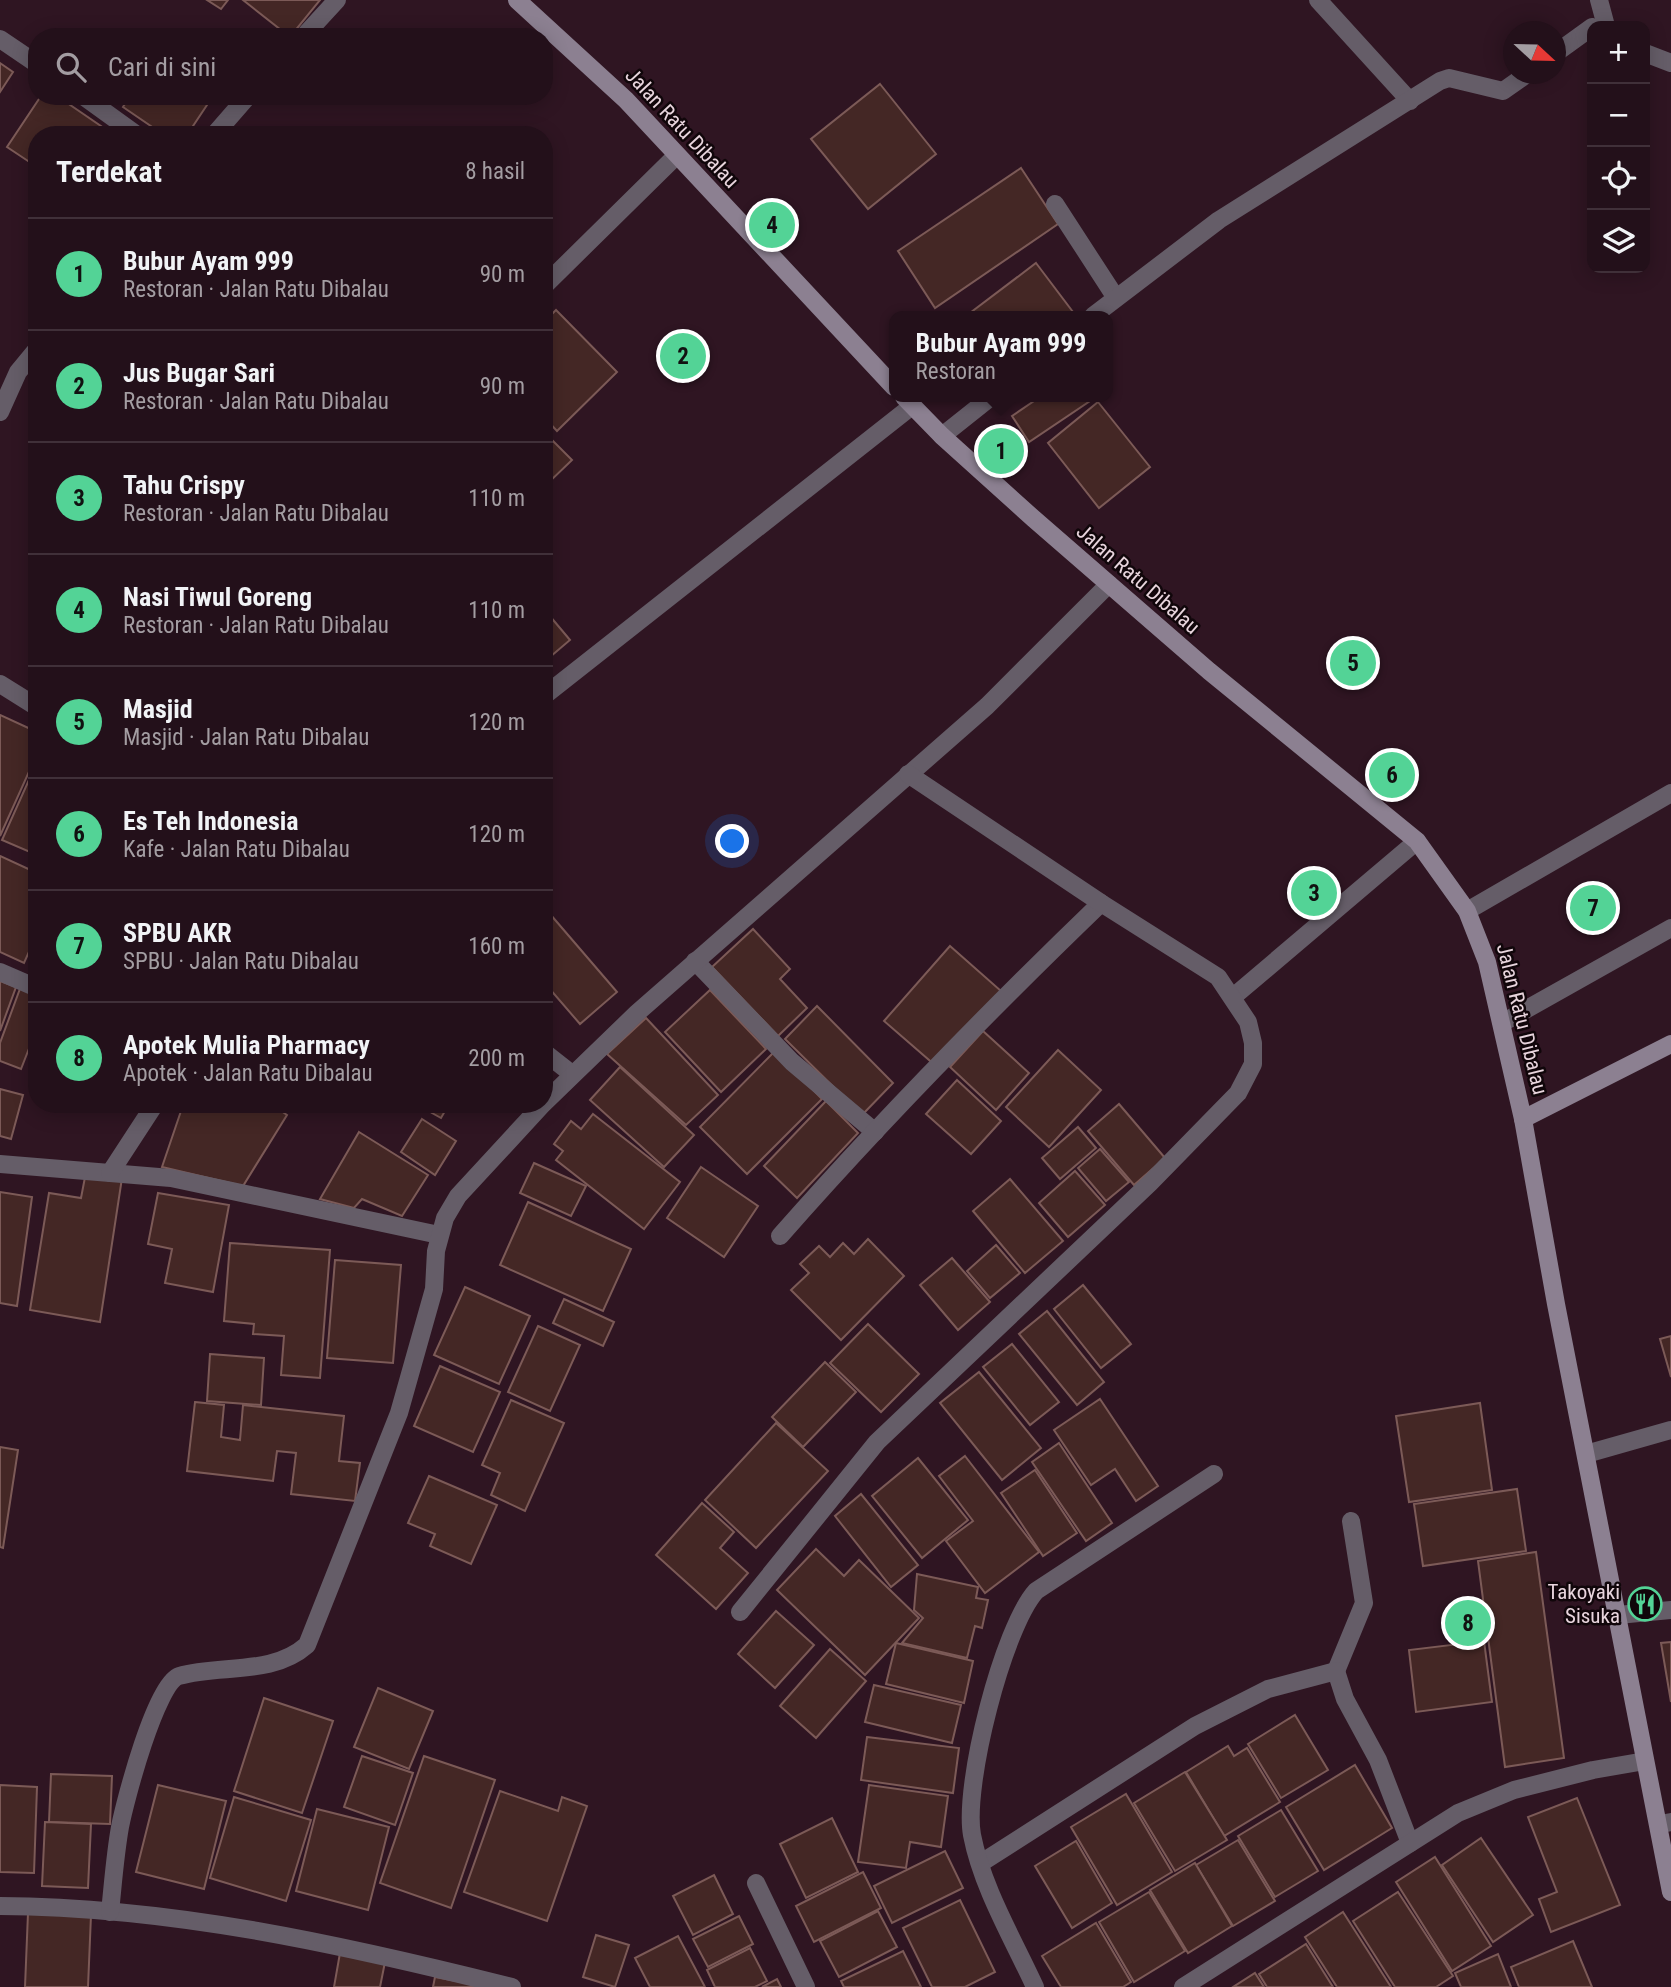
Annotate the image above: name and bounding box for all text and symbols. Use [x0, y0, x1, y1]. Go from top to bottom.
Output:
north arrow [1503, 21, 1566, 84]
map controls [1587, 21, 1650, 273]
button: + [1587, 21, 1650, 84]
search box [28, 28, 553, 105]
icon: search [52, 48, 90, 86]
text: Cari di sini [108, 52, 216, 82]
street label: Jalan Ratu Dibalau [620, 63, 744, 193]
button: − [1587, 84, 1650, 147]
button: locate [1587, 147, 1650, 210]
text: Terdekat [56, 154, 162, 189]
text: 8 hasil [465, 158, 525, 185]
pin: 4 [749, 199, 795, 251]
button: layers [1587, 210, 1650, 273]
text: Bubur Ayam 999 [123, 246, 294, 276]
text: 1 [73, 261, 85, 288]
text: 90 m [480, 261, 525, 288]
text: Restoran · Jalan Ratu Dibalau [123, 276, 389, 303]
popup [889, 311, 1113, 402]
text: Bubur Ayam 999 [916, 328, 1086, 358]
pin: 2 [660, 330, 706, 382]
text: Jus Bugar Sari [123, 358, 275, 388]
text: Restoran [916, 358, 996, 385]
text: 2 [73, 373, 85, 400]
text: 90 m [480, 373, 525, 400]
text: Restoran · Jalan Ratu Dibalau [123, 388, 389, 415]
pin: 1 [978, 425, 1024, 477]
text: Tahu Crispy [123, 470, 245, 500]
text: 3 [73, 485, 85, 512]
text: 110 m [468, 485, 525, 512]
text: Restoran · Jalan Ratu Dibalau [123, 500, 389, 527]
street label: Jalan Ratu Dibalau [1072, 519, 1204, 639]
text: Nasi Tiwul Goreng [123, 582, 312, 612]
text: 4 [73, 597, 85, 624]
text: 110 m [468, 597, 525, 624]
text: Restoran · Jalan Ratu Dibalau [123, 612, 389, 639]
pin: 5 [1330, 637, 1376, 689]
text: Masjid [123, 694, 193, 724]
text: 5 [73, 709, 85, 736]
text: 120 m [468, 709, 525, 736]
text: Masjid · Jalan Ratu Dibalau [123, 724, 369, 751]
pin: 6 [1369, 749, 1415, 801]
text: Es Teh Indonesia [123, 806, 299, 836]
text: 6 [73, 821, 85, 848]
text: 120 m [468, 821, 525, 848]
your location [715, 824, 749, 858]
text: Kafe · Jalan Ratu Dibalau [123, 836, 350, 863]
pin: 3 [1291, 867, 1337, 919]
pin: 7 [1570, 882, 1616, 934]
text: SPBU AKR [123, 918, 232, 948]
text: 7 [73, 933, 85, 960]
text: 160 m [468, 933, 525, 960]
street label: Jalan Ratu Dibalau [1492, 941, 1552, 1097]
text: SPBU · Jalan Ratu Dibalau [123, 948, 359, 975]
text: Apotek Mulia Pharmacy [123, 1030, 370, 1060]
text: 8 [73, 1045, 85, 1072]
text: 200 m [468, 1045, 525, 1072]
text: Apotek · Jalan Ratu Dibalau [123, 1060, 373, 1087]
place label: Takoyaki Sisuka [1547, 1580, 1620, 1628]
restaurant icon: Takoyaki Sisuka [1626, 1585, 1664, 1623]
pin: 8 [1445, 1597, 1491, 1649]

